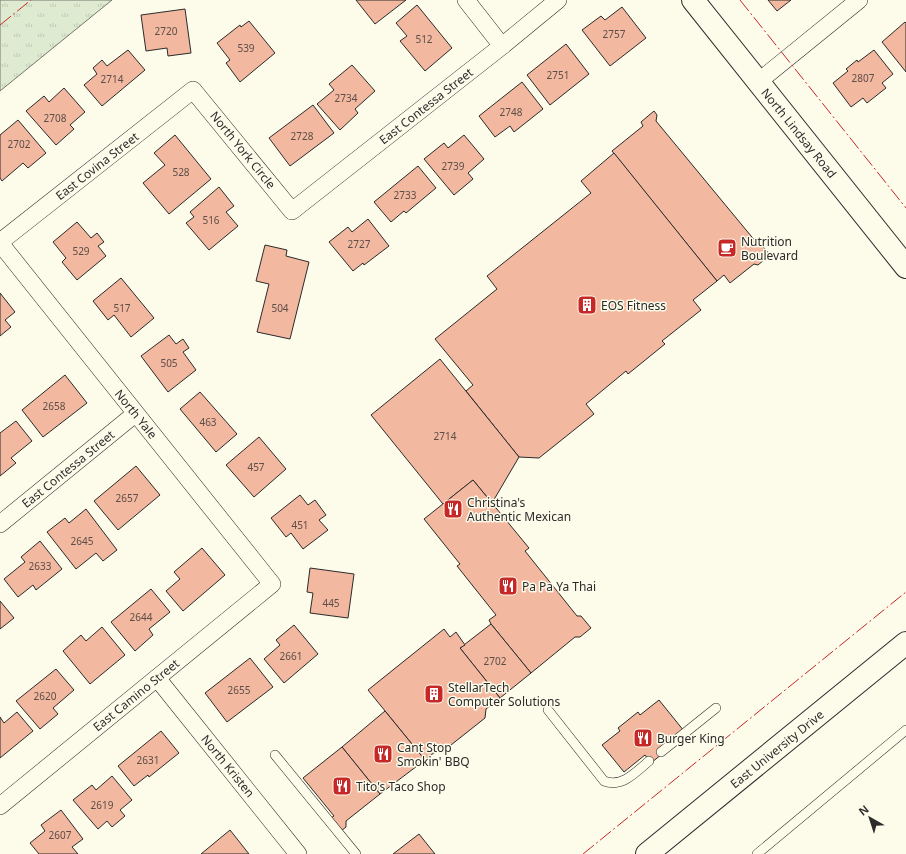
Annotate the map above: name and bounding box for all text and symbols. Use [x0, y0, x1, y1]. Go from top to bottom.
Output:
house number: 2720 [155, 24, 178, 38]
house number: 2757 [603, 27, 626, 41]
house number: 512 [415, 32, 433, 46]
house number: 539 [237, 41, 255, 55]
street label: East Contessa Street [376, 64, 477, 148]
house number: 2751 [547, 68, 569, 82]
house number: 2807 [852, 71, 875, 85]
house number: 2714 [101, 72, 124, 86]
street label: North Lindsay Road [757, 85, 841, 181]
house number: 2734 [335, 91, 358, 105]
house number: 2748 [500, 105, 523, 119]
street label: North York Circle [206, 108, 280, 193]
house number: 2708 [44, 111, 67, 125]
street label: East Covina Street [52, 128, 143, 204]
house number: 2728 [291, 129, 314, 143]
house number: 2702 [8, 137, 31, 151]
house number: 2739 [442, 159, 465, 173]
house number: 528 [172, 165, 190, 179]
house number: 2733 [394, 188, 417, 202]
house number: 516 [202, 213, 220, 227]
place label: Nutrition Boulevard [741, 233, 798, 264]
house number: 2727 [348, 237, 371, 251]
cafe icon: Nutrition Boulevard [716, 237, 738, 259]
house number: 529 [72, 244, 90, 258]
building icon: EOS Fitness [576, 294, 598, 316]
place label: EOS Fitness [601, 297, 666, 314]
house number: 517 [113, 301, 131, 315]
house number: 504 [271, 301, 289, 315]
house number: 505 [160, 356, 178, 370]
street label: North Yale [111, 386, 161, 442]
house number: 2658 [43, 399, 66, 413]
house number: 463 [199, 415, 217, 429]
street label: East Contessa Street [18, 426, 118, 512]
house number: 2714 [434, 429, 457, 443]
house number: 457 [247, 460, 265, 474]
house number: 2657 [116, 491, 139, 505]
place label: Christina's Authentic Mexican [467, 494, 571, 525]
restaurant icon: Christina's Authentic Mexican [442, 498, 464, 520]
house number: 451 [291, 518, 309, 532]
house number: 2645 [71, 534, 94, 548]
house number: 2633 [29, 559, 52, 573]
restaurant icon: Pa Pa Ya Thai [497, 575, 519, 597]
place label: Pa Pa Ya Thai [522, 578, 596, 595]
house number: 445 [322, 596, 340, 610]
house number: 2644 [130, 610, 153, 624]
house number: 2661 [280, 649, 302, 663]
street label: East Camino Street [89, 654, 183, 735]
house number: 2702 [484, 654, 507, 668]
place label: StellarTech Computer Solutions [448, 679, 561, 710]
house number: 2655 [228, 683, 251, 697]
building icon: StellarTech Computer Solutions [423, 683, 445, 705]
house number: 2620 [34, 689, 57, 703]
street label: East University Drive [727, 706, 828, 792]
restaurant icon: Burger King [632, 727, 654, 749]
place label: Burger King [657, 730, 725, 747]
street label: North Kristen [197, 731, 259, 801]
place label: Cant Stop Smokin' BBQ [397, 739, 470, 770]
restaurant icon: Cant Stop Smokin' BBQ [372, 743, 394, 765]
house number: 2631 [137, 753, 159, 767]
restaurant icon: Tito's Taco Shop [331, 775, 353, 797]
place label: Tito's Taco Shop [356, 778, 446, 795]
house number: 2619 [91, 798, 114, 812]
north arrow [850, 798, 890, 838]
text: N [855, 801, 872, 818]
house number: 2607 [49, 828, 72, 842]

